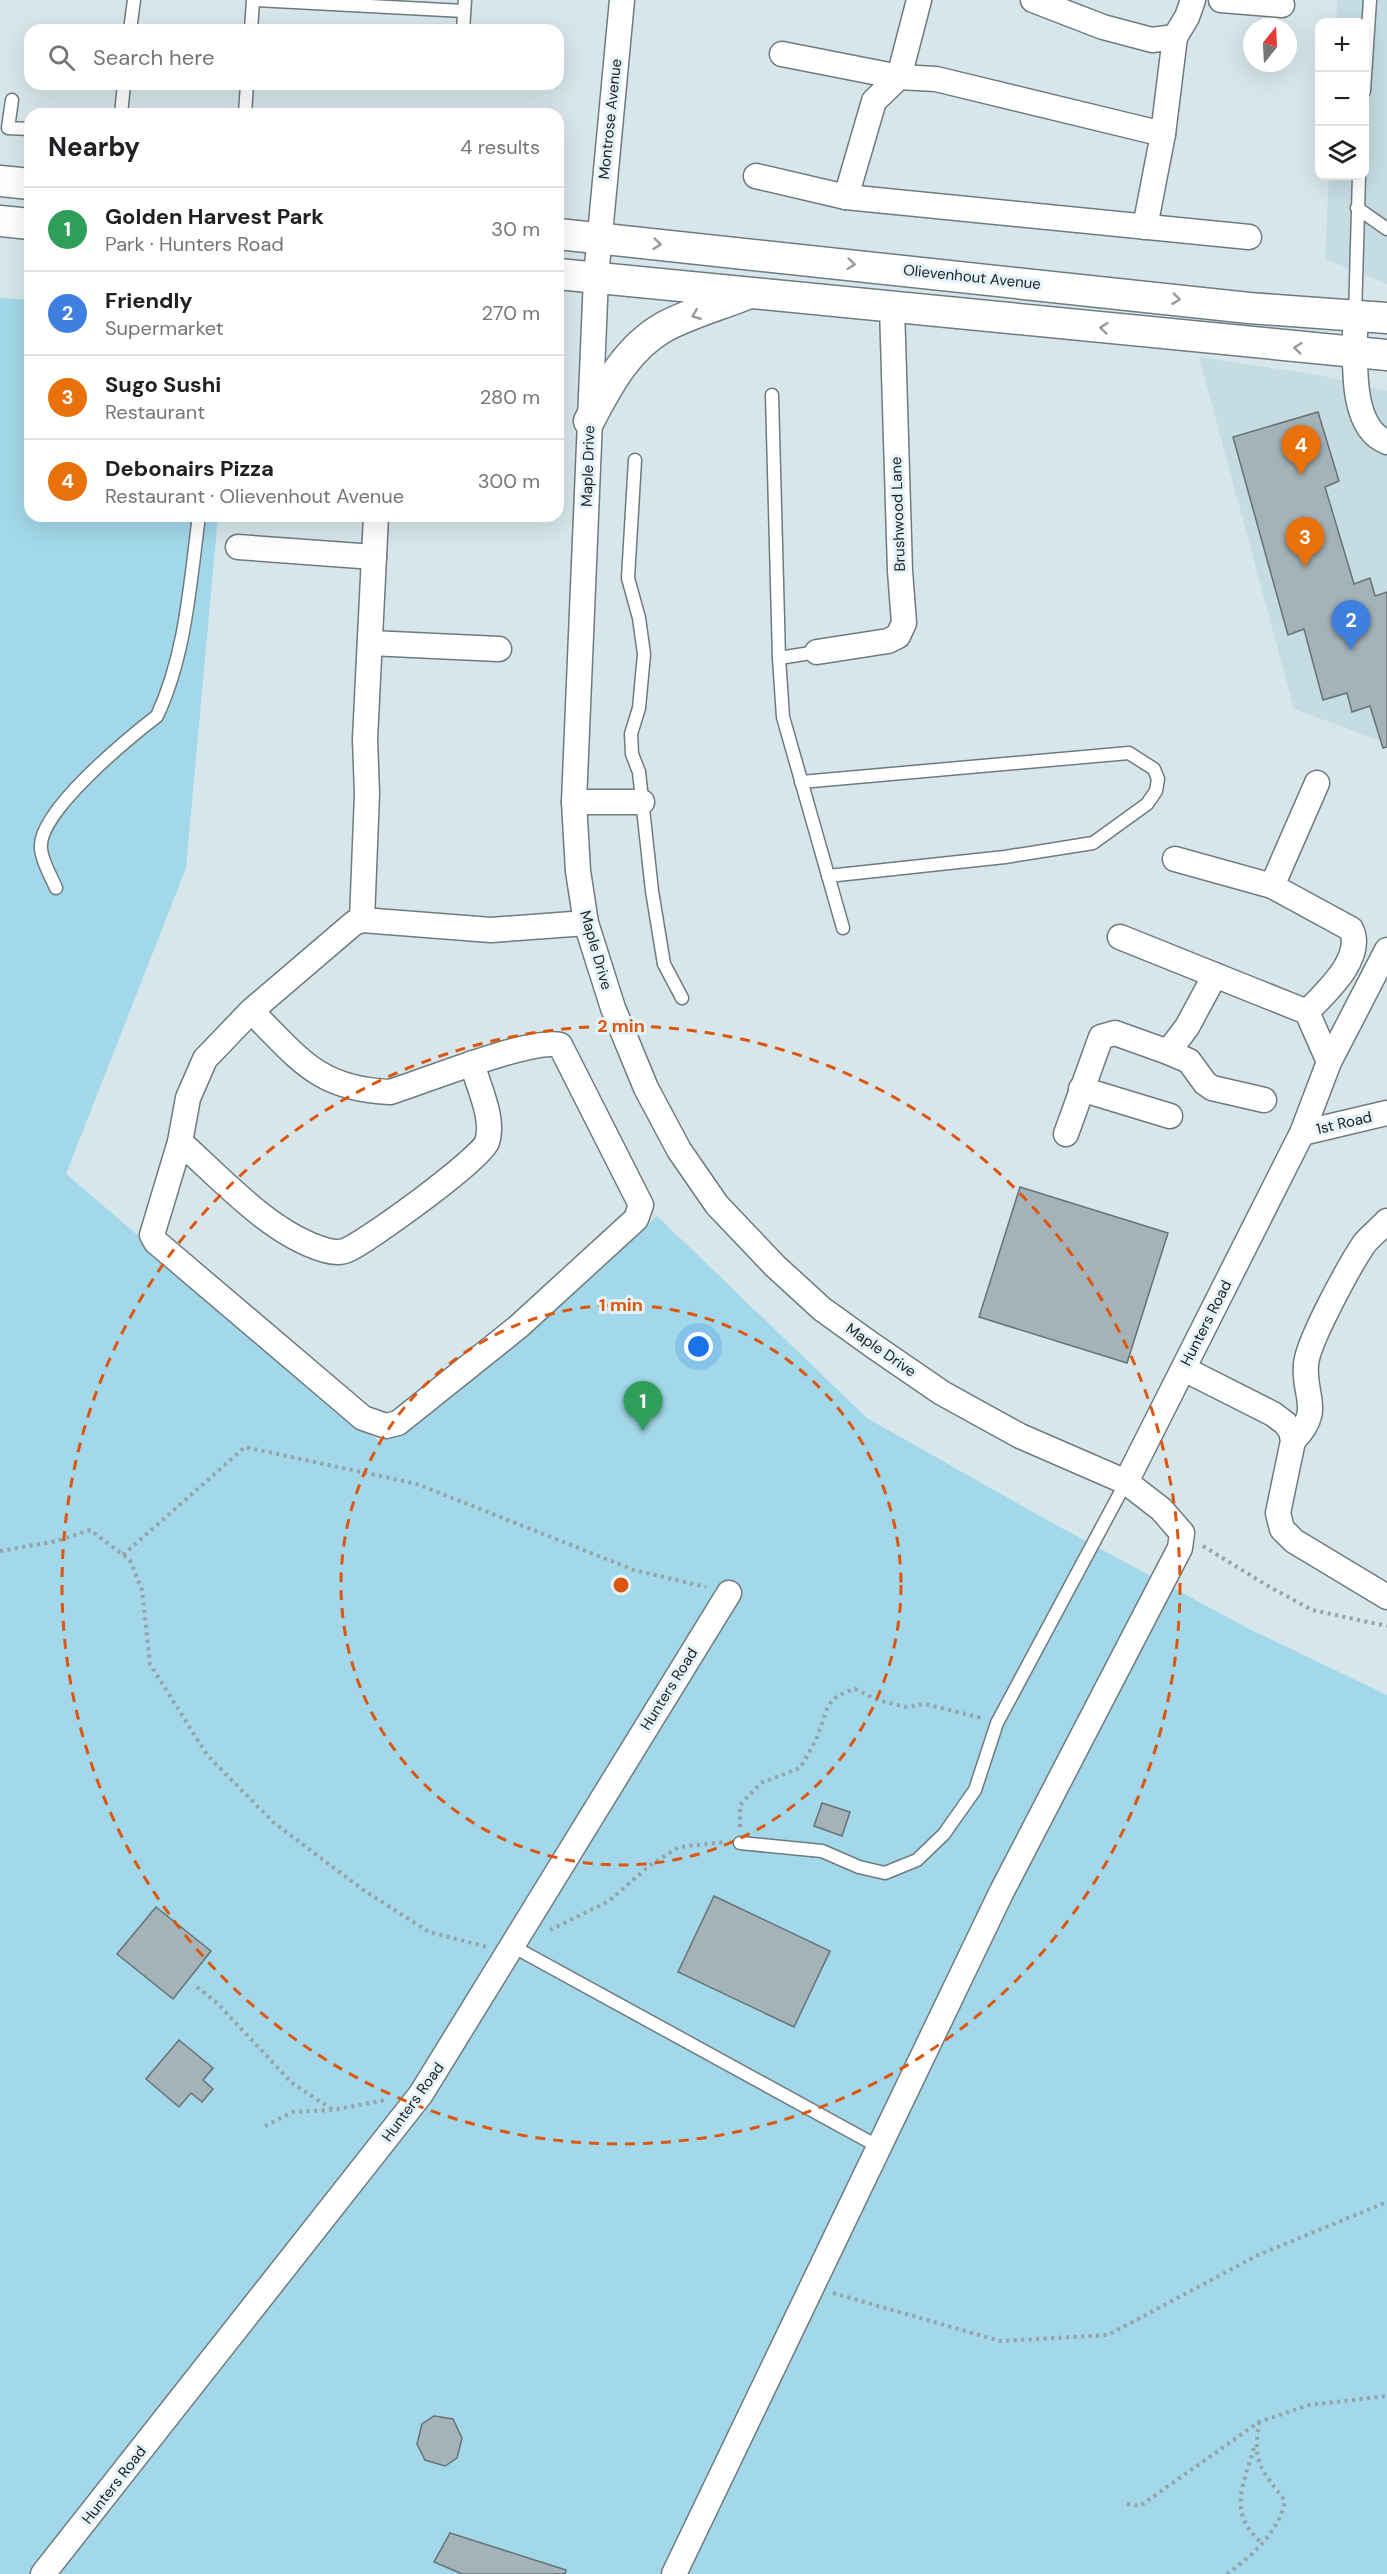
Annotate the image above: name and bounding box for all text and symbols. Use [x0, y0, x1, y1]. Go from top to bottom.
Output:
north arrow [1243, 18, 1297, 72]
map controls [1315, 18, 1369, 180]
button: + [1315, 18, 1369, 72]
search box [24, 24, 564, 90]
icon: search [45, 41, 78, 74]
text: Search here [93, 43, 214, 72]
street label: Montrose Avenue [594, 58, 626, 180]
button: − [1315, 72, 1369, 126]
button: layers [1315, 126, 1369, 180]
text: Nearby [48, 130, 140, 164]
text: 4 results [460, 134, 540, 160]
text: Golden Harvest Park [105, 202, 324, 231]
text: 1 [64, 216, 71, 242]
text: 30 m [491, 216, 540, 242]
text: Park · Hunters Road [105, 231, 284, 257]
one-way arrow [652, 237, 661, 250]
one-way arrow [846, 257, 855, 270]
street label: Olievenhout Avenue [902, 260, 1042, 294]
text: Friendly [105, 286, 193, 315]
one-way arrow [1171, 292, 1180, 305]
text: 2 [62, 300, 73, 326]
text: 270 m [482, 300, 540, 326]
one-way arrow [691, 308, 702, 320]
text: Supermarket [105, 315, 224, 341]
one-way arrow [1099, 322, 1108, 335]
one-way arrow [1293, 342, 1302, 354]
text: Sugo Sushi [105, 370, 221, 399]
text: 3 [61, 384, 74, 410]
text: 280 m [480, 384, 540, 410]
text: Restaurant [105, 399, 205, 425]
street label: Maple Drive [577, 425, 599, 507]
pin: 4 [1282, 426, 1320, 475]
text: Debonairs Pizza [105, 454, 274, 483]
street label: Brushwood Lane [886, 456, 910, 572]
text: 4 [61, 468, 74, 494]
text: 300 m [478, 468, 540, 494]
text: Restaurant · Olievenhout Avenue [105, 483, 404, 509]
pin: 3 [1286, 518, 1324, 567]
pin: 2 [1332, 600, 1370, 650]
street label: Maple Drive [575, 908, 617, 992]
text: 2 min [597, 1014, 645, 1038]
street label: 1st Road [1314, 1107, 1374, 1139]
street label: Hunters Road [1176, 1277, 1236, 1369]
text: 1 min [599, 1293, 643, 1317]
street label: Maple Drive [842, 1318, 920, 1382]
your location [684, 1332, 713, 1361]
pin: 1 [624, 1382, 662, 1431]
centre of rings [611, 1575, 631, 1595]
street label: Hunters Road [636, 1644, 702, 1734]
street label: Hunters Road [377, 2058, 449, 2146]
street label: Hunters Road [77, 2442, 151, 2528]

